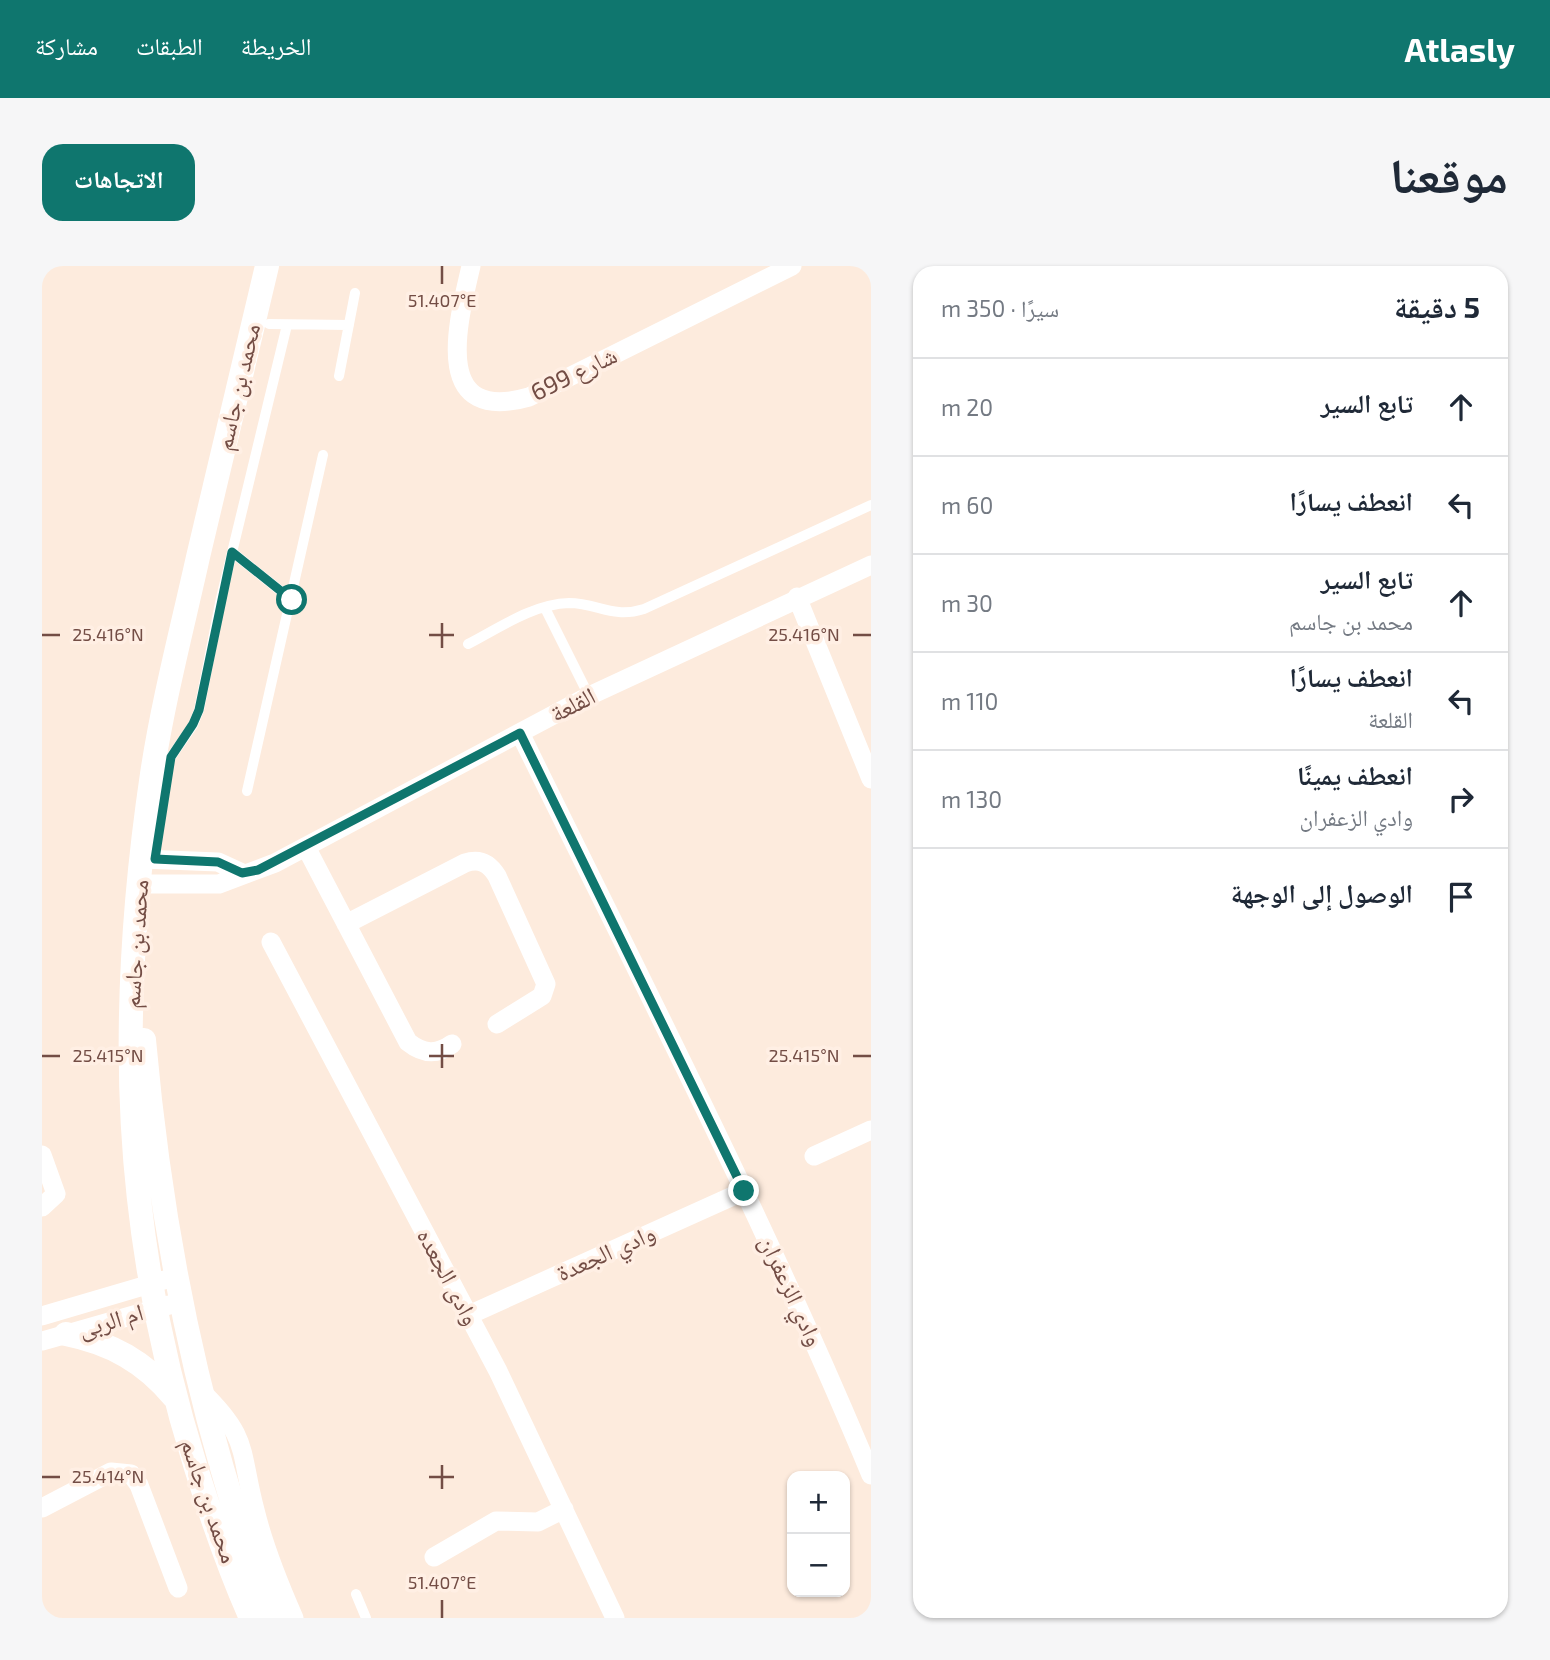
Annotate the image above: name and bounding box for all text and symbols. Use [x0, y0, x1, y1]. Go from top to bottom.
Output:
text: Atlasly [1405, 29, 1515, 69]
text: مشاركة [35, 31, 98, 60]
text: الطبقات [136, 31, 203, 60]
text: الخريطة [241, 31, 311, 60]
button: الاتجاهات [42, 144, 195, 221]
text: موقعنا [1390, 144, 1508, 203]
text: 5 دقيقة [1394, 288, 1480, 324]
text: 51.407°E [408, 289, 476, 311]
text: سيرًا · 350 m [941, 294, 1059, 322]
street label: محمد بن جاسم [208, 320, 268, 454]
street label: شارع 699 [526, 339, 622, 408]
text: تابع السير [1321, 387, 1413, 418]
icon: ahead [1442, 388, 1480, 426]
text: 20 m [941, 393, 993, 421]
text: انعطف يسارًا [1289, 485, 1413, 516]
icon: left [1442, 486, 1480, 524]
text: 60 m [941, 491, 993, 519]
text: تابع السير [1321, 563, 1413, 594]
route start [276, 584, 307, 615]
icon: ahead [1442, 584, 1480, 622]
text: 30 m [941, 589, 993, 617]
text: محمد بن جاسم [1289, 607, 1413, 635]
text: 25.416°N [72, 623, 144, 645]
text: 25.416°N [768, 623, 840, 645]
text: انعطف يسارًا [1289, 661, 1413, 692]
street label: القلعة [545, 680, 600, 727]
icon: left [1442, 682, 1480, 720]
text: 110 m [941, 687, 998, 715]
text: القلعة [1368, 705, 1413, 733]
text: انعطف يمينًا [1297, 759, 1413, 790]
icon: right [1442, 780, 1480, 818]
text: 130 m [941, 785, 1002, 813]
text: وادي الزعفران [1299, 803, 1413, 831]
text: الوصول إلى الوجهة [1231, 877, 1413, 908]
street label: محمد بن جاسم [116, 878, 156, 1010]
icon: arrive [1442, 878, 1480, 916]
text: 25.415°N [73, 1044, 143, 1066]
text: 25.415°N [769, 1044, 839, 1066]
route end [728, 1175, 759, 1206]
street label: وادي الجعدة [552, 1217, 662, 1292]
street label: وادى الجعده [411, 1223, 487, 1330]
street label: وادي الزعفران [749, 1231, 831, 1353]
street label: ام الربى [75, 1296, 147, 1346]
street label: محمد بن جاسم [173, 1435, 245, 1567]
text: 25.414°N [72, 1465, 144, 1487]
map controls [787, 1471, 850, 1597]
button: + [787, 1471, 850, 1534]
button: − [787, 1534, 850, 1597]
text: 51.407°E [408, 1571, 476, 1593]

